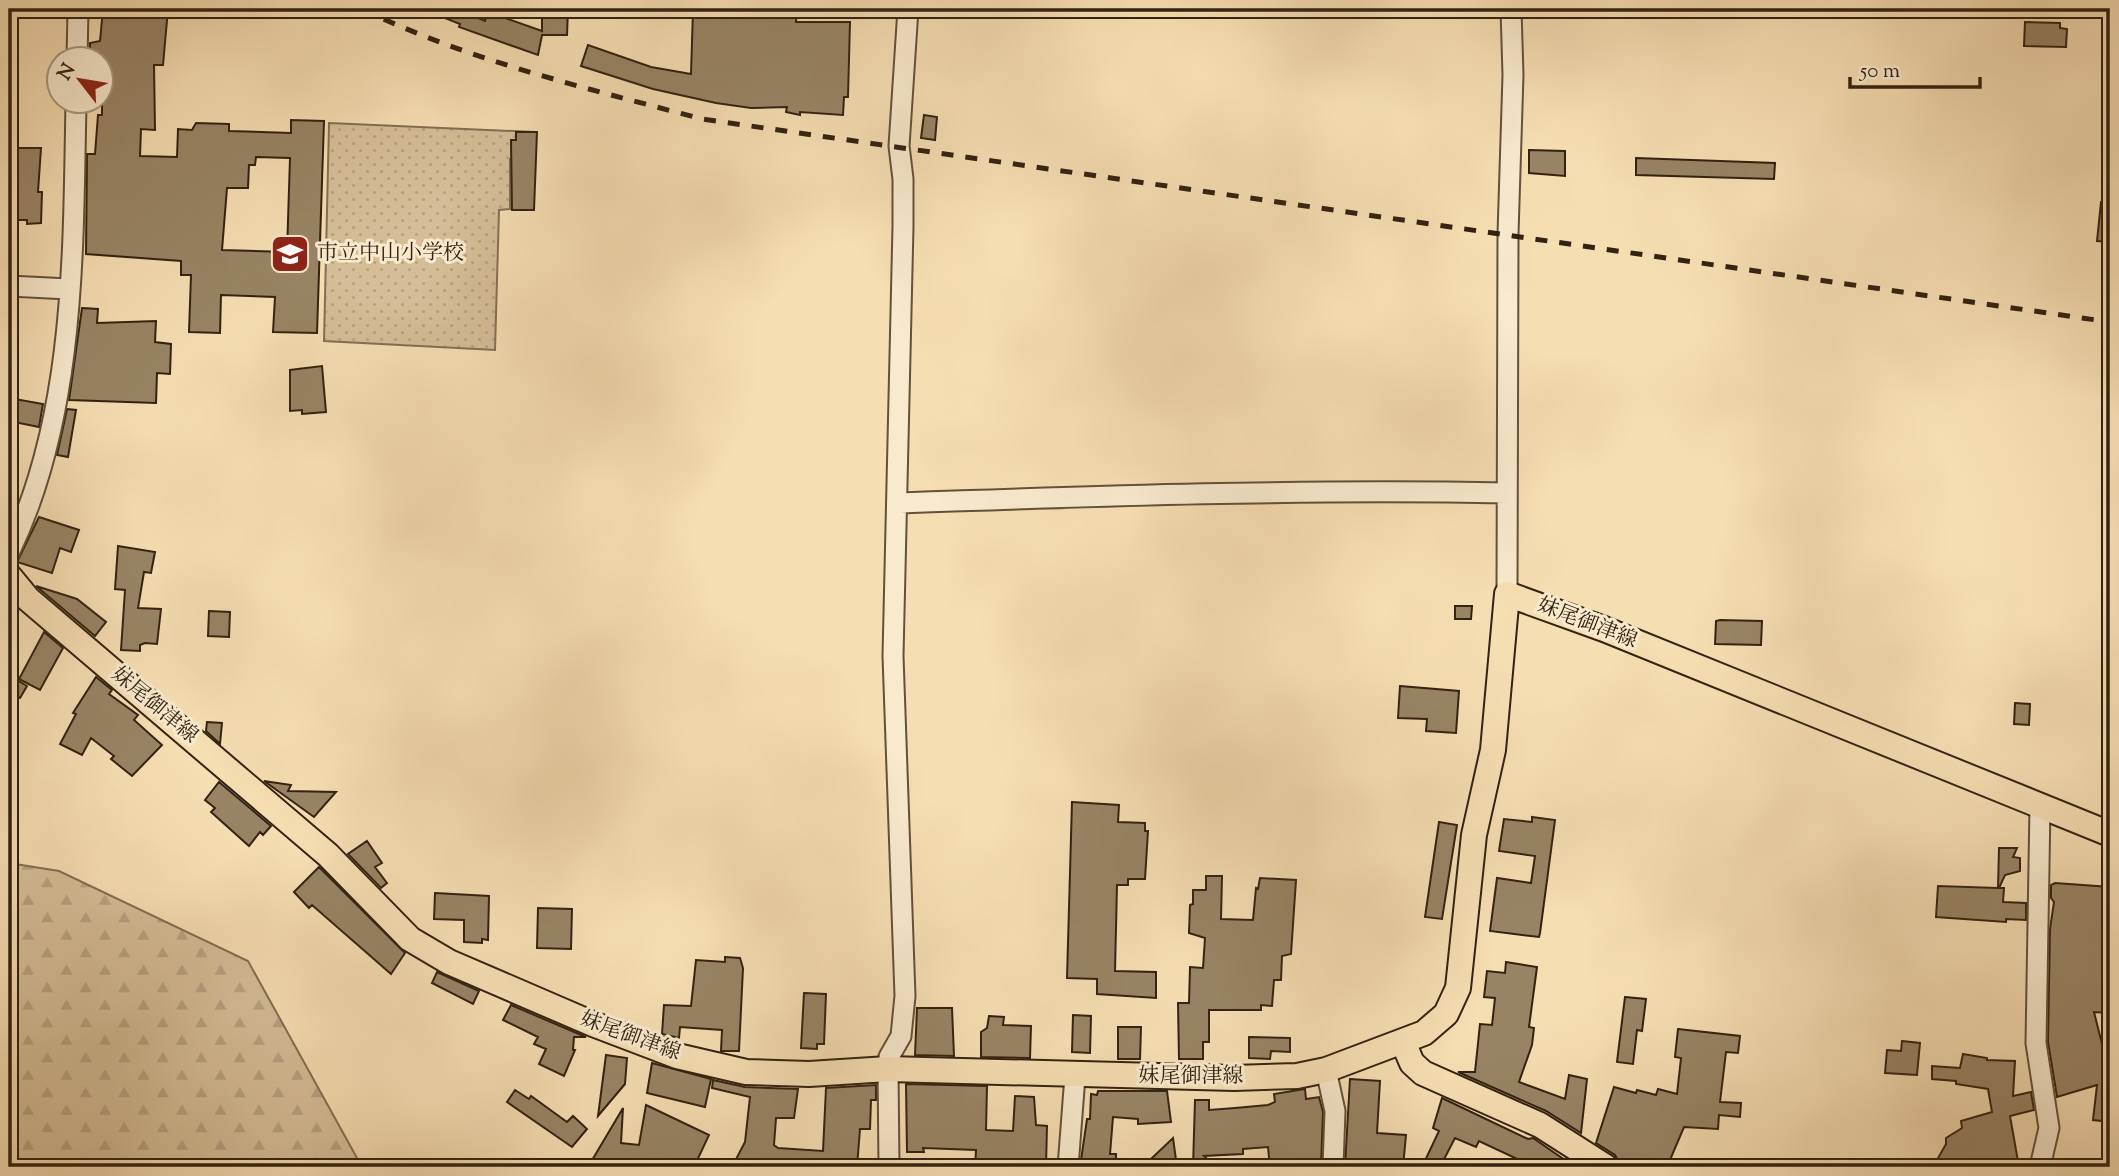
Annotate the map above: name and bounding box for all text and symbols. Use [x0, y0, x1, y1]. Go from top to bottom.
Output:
north arrow [46, 46, 116, 116]
scale bar [1850, 46, 1979, 90]
text: 50 m [1859, 57, 1900, 87]
text: N [52, 59, 83, 86]
school or university icon: 市立中山小学校 [269, 233, 311, 275]
place label: 市立中山小学校 [317, 239, 464, 269]
street label: 妹尾御津線 [1533, 591, 1641, 657]
street label: 妹尾御津線 [104, 661, 204, 751]
street label: 妹尾御津線 [576, 1005, 684, 1069]
street label: 妹尾御津線 [1139, 1062, 1244, 1092]

